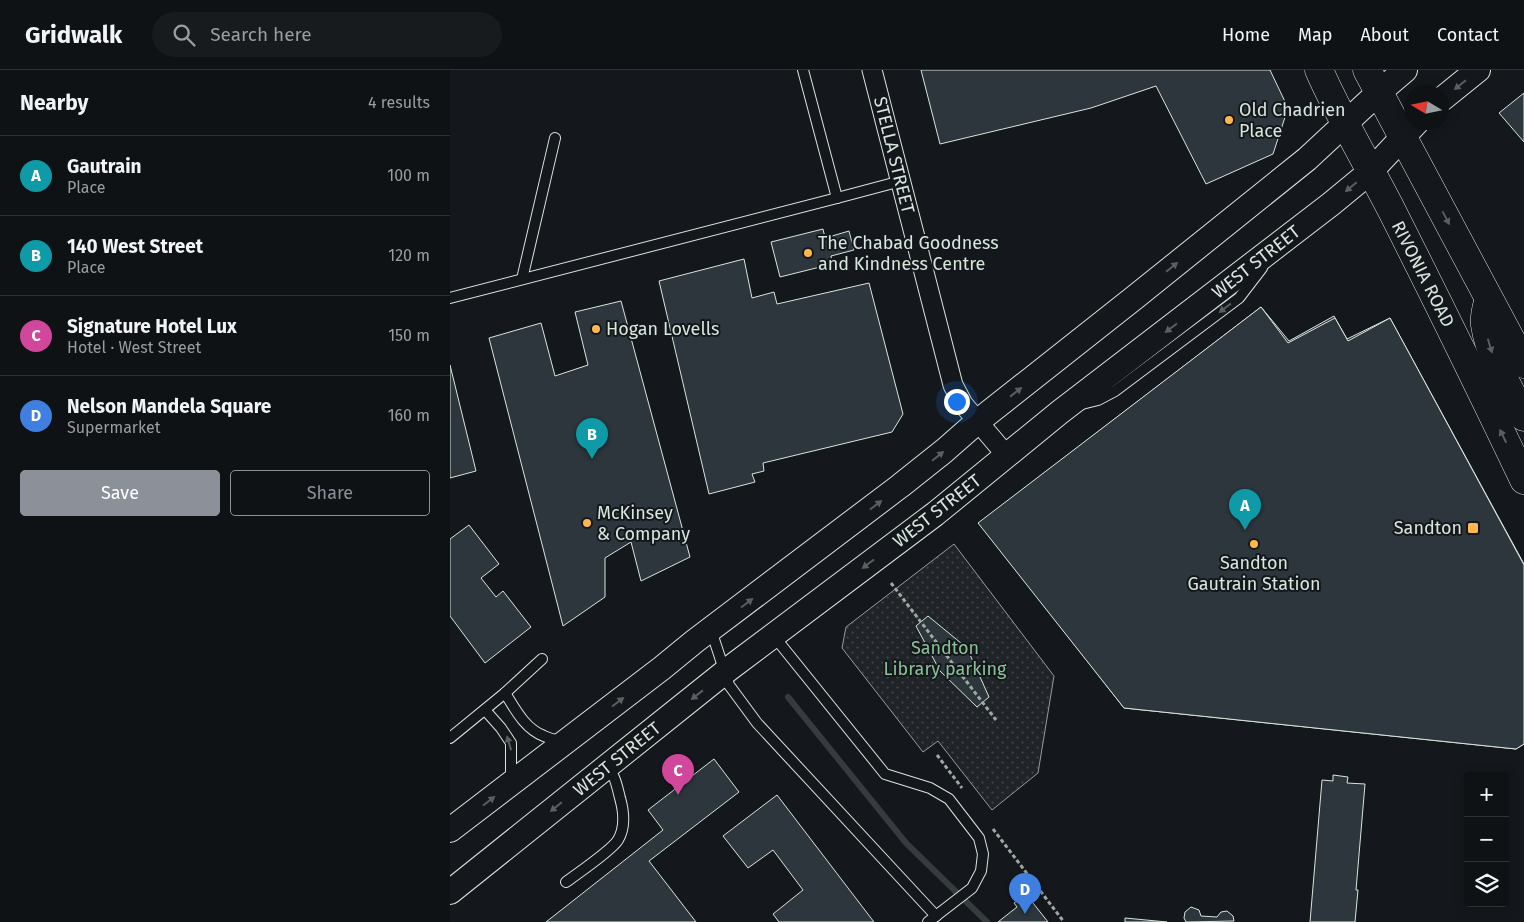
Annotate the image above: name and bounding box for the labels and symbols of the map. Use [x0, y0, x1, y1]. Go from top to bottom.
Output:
one-way arrow [1454, 79, 1467, 90]
north arrow [1404, 85, 1449, 130]
street label: STELLA STREET [869, 94, 919, 216]
place label: Old Chadrien Place [1239, 99, 1346, 142]
marker: Old Chadrien Place [1223, 114, 1235, 126]
one-way arrow [1345, 182, 1358, 193]
one-way arrow [1442, 211, 1450, 225]
street label: RIVONIA ROAD [1387, 217, 1459, 331]
street label: WEST STREET [1207, 220, 1305, 303]
place label: The Chabad Goodness and Kindness Centre [818, 232, 999, 275]
marker: The Chabad Goodness and Kindness Centre [802, 247, 814, 259]
one-way arrow [1166, 262, 1179, 273]
one-way arrow [1219, 303, 1232, 314]
place label: Hogan Lovells [606, 318, 719, 340]
one-way arrow [1164, 322, 1177, 333]
marker: Hogan Lovells [590, 323, 602, 335]
one-way arrow [1487, 338, 1495, 353]
one-way arrow [1009, 386, 1022, 397]
your location [944, 389, 970, 415]
pin: B [576, 418, 608, 459]
one-way arrow [1499, 429, 1507, 443]
one-way arrow [931, 450, 944, 461]
street label: WEST STREET [888, 469, 986, 552]
pin: A [1229, 489, 1261, 530]
one-way arrow [869, 499, 882, 510]
place label: McKinsey & Company [597, 502, 690, 545]
marker: McKinsey & Company [581, 517, 593, 529]
place label: Sandton [1394, 517, 1462, 539]
marker: Sandton [1466, 521, 1480, 535]
marker: Sandton Gautrain Station [1248, 538, 1260, 550]
place label: Sandton Gautrain Station [1187, 552, 1321, 595]
one-way arrow [861, 559, 875, 569]
one-way arrow [740, 597, 753, 608]
park label: Sandton Library parking [884, 637, 1007, 680]
one-way arrow [691, 689, 704, 700]
one-way arrow [611, 696, 624, 707]
street label: WEST STREET [569, 717, 666, 801]
one-way arrow [505, 735, 513, 750]
pin: C [662, 754, 694, 795]
one-way arrow [482, 795, 495, 806]
one-way arrow [550, 801, 563, 812]
pin: D [1009, 873, 1041, 914]

